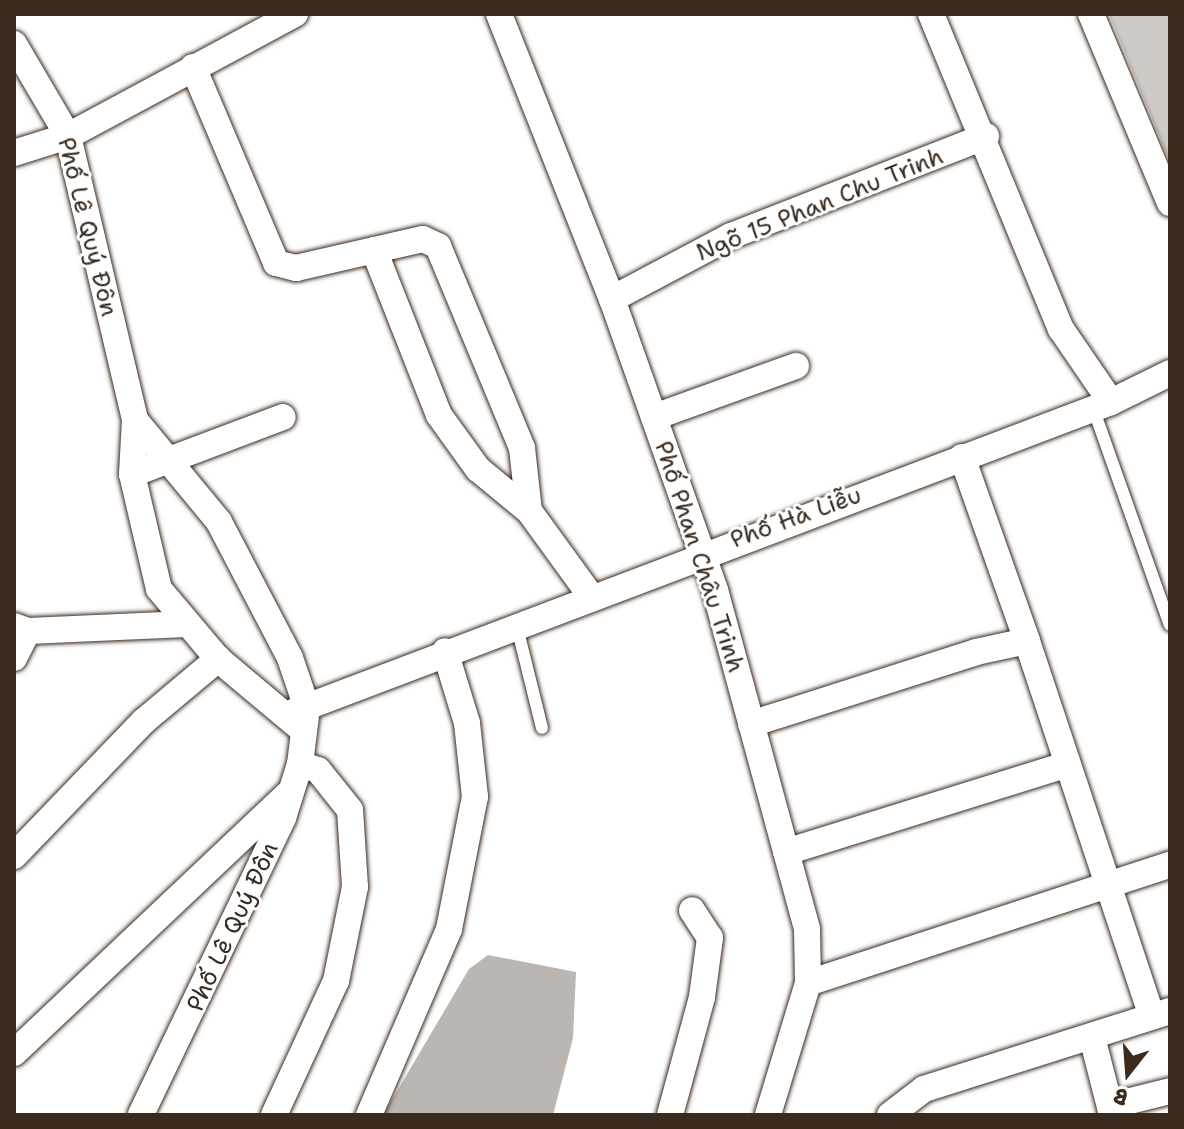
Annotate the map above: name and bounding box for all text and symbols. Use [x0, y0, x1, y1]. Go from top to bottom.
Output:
street label: Phố Lê Quý Đôn [51, 135, 123, 319]
street label: Ngõ 15 Phan Chu Trinh [692, 142, 948, 268]
street label: Phố Phan Châu Trinh [648, 438, 750, 676]
street label: Phố Hà Liễu [727, 481, 865, 555]
street label: Phố Lê Quý Đôn [181, 838, 285, 1016]
north arrow [1088, 1033, 1168, 1113]
text: B [1110, 1081, 1132, 1112]

